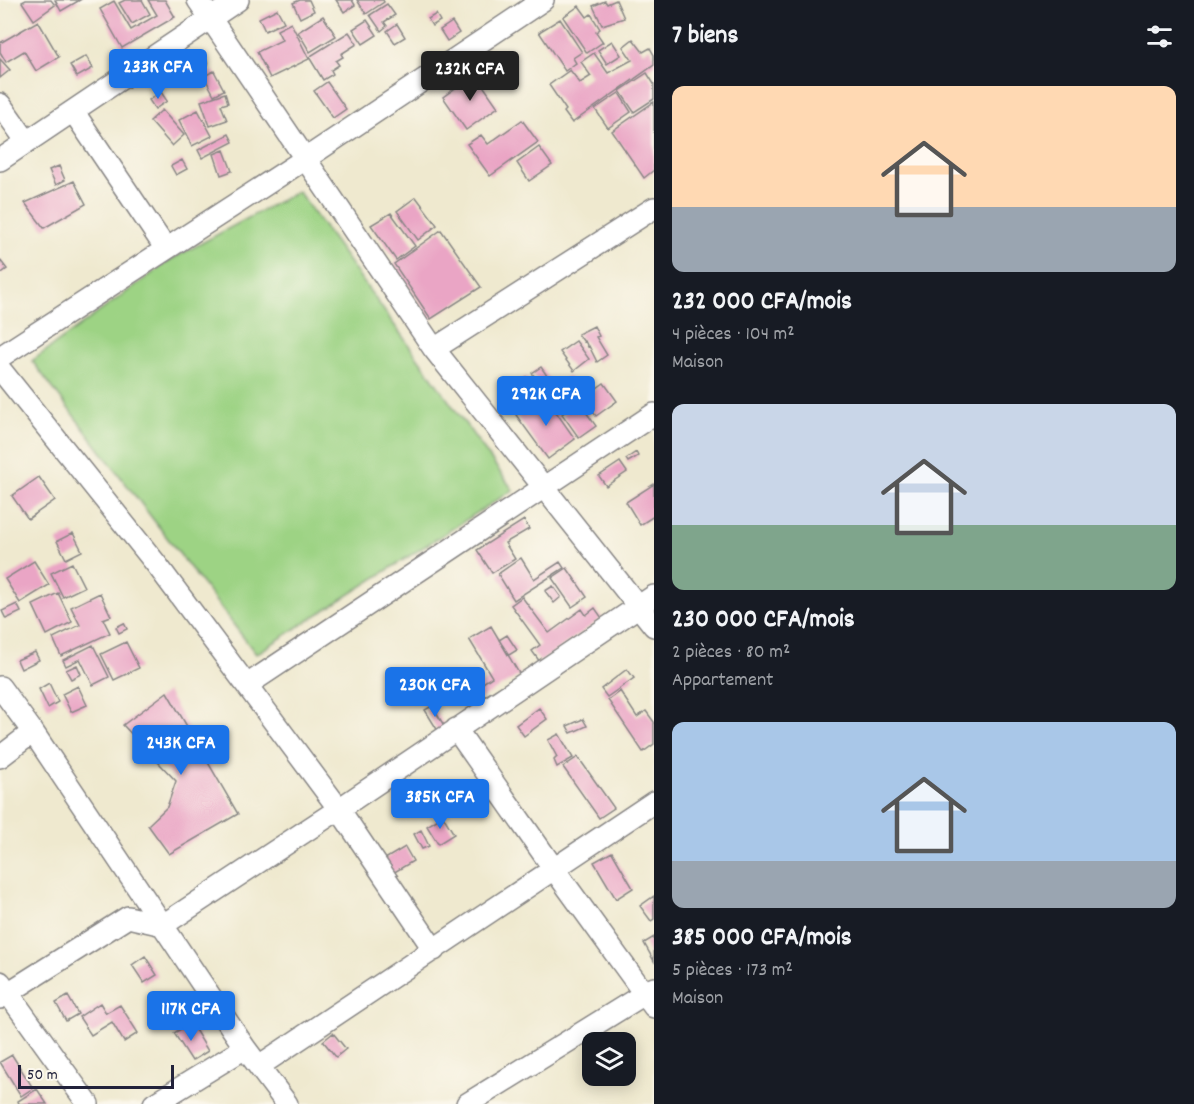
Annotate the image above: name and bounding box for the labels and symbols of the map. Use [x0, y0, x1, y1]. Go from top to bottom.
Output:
pin: 233K CFA [96, 49, 220, 100]
pin: 232K CFA [408, 51, 532, 102]
pin: 292K CFA [484, 376, 608, 427]
pin: 230K CFA [373, 667, 497, 718]
pin: 243K CFA [119, 725, 243, 776]
pin: 385K CFA [378, 779, 502, 830]
pin: 117K CFA [129, 991, 253, 1042]
scale bar [18, 1062, 174, 1090]

